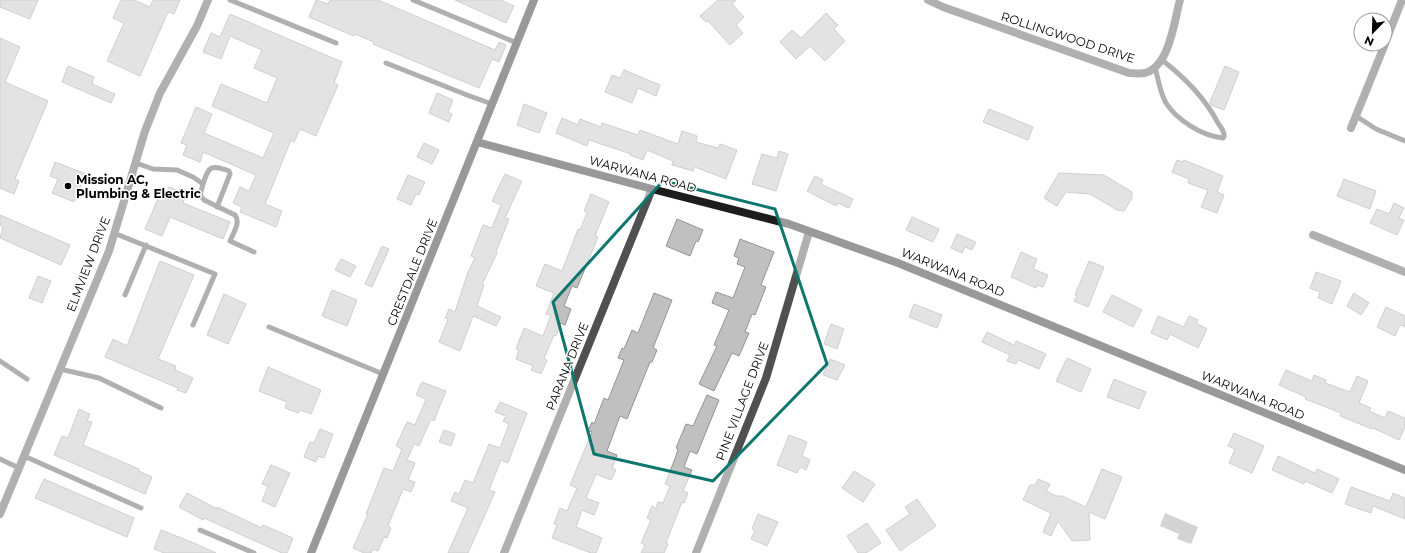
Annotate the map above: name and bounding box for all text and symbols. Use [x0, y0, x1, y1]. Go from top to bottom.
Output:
street label: ROLLINGWOOD DRIVE [999, 8, 1137, 66]
north arrow [1353, 12, 1393, 52]
text: N [1362, 33, 1376, 49]
street label: WARWANA ROAD [588, 152, 698, 196]
place label: Mission AC, Plumbing & Electric [76, 172, 201, 201]
marker: Mission AC, Plumbing & Electric [63, 181, 73, 191]
street label: ELMVIEW DRIVE [63, 214, 113, 314]
street label: CRESTDALE DRIVE [384, 216, 440, 328]
street label: WARWANA ROAD [899, 244, 1007, 300]
street label: PARANA DRIVE [542, 320, 592, 412]
street label: PINE VILLAGE DRIVE [712, 339, 772, 463]
street label: WARWANA ROAD [1199, 367, 1307, 423]

